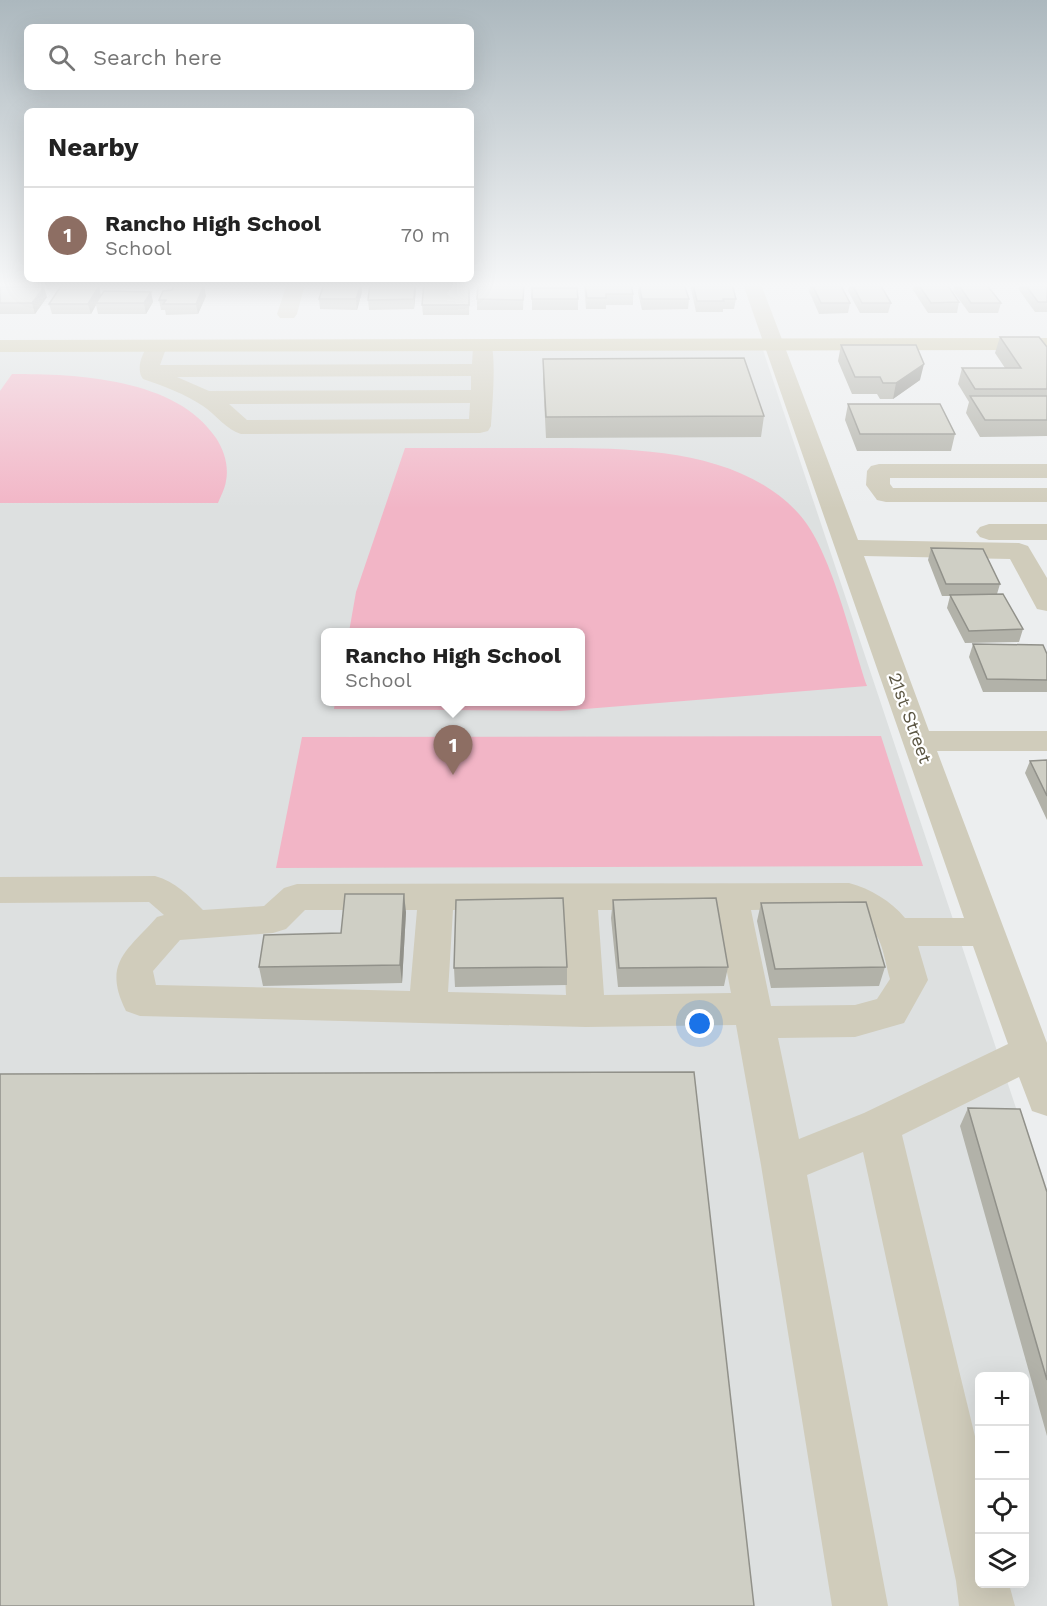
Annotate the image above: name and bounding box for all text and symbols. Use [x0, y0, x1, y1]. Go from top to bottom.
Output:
search box [24, 24, 474, 90]
icon: search [45, 41, 78, 74]
text: Search here [93, 45, 222, 70]
text: Nearby [48, 132, 139, 162]
text: Rancho High School [105, 211, 321, 236]
text: 1 [63, 223, 72, 247]
text: 70 m [401, 223, 450, 247]
text: School [105, 236, 172, 260]
popup [321, 628, 585, 706]
text: Rancho High School [345, 643, 561, 668]
text: School [345, 668, 412, 692]
street label: 21st Street [884, 670, 937, 766]
pin: 1 [434, 726, 472, 775]
your location [685, 1009, 714, 1038]
map controls [975, 1372, 1029, 1588]
button: + [975, 1372, 1029, 1426]
button: − [975, 1426, 1029, 1480]
button: locate [975, 1480, 1029, 1534]
button: layers [975, 1534, 1029, 1588]

